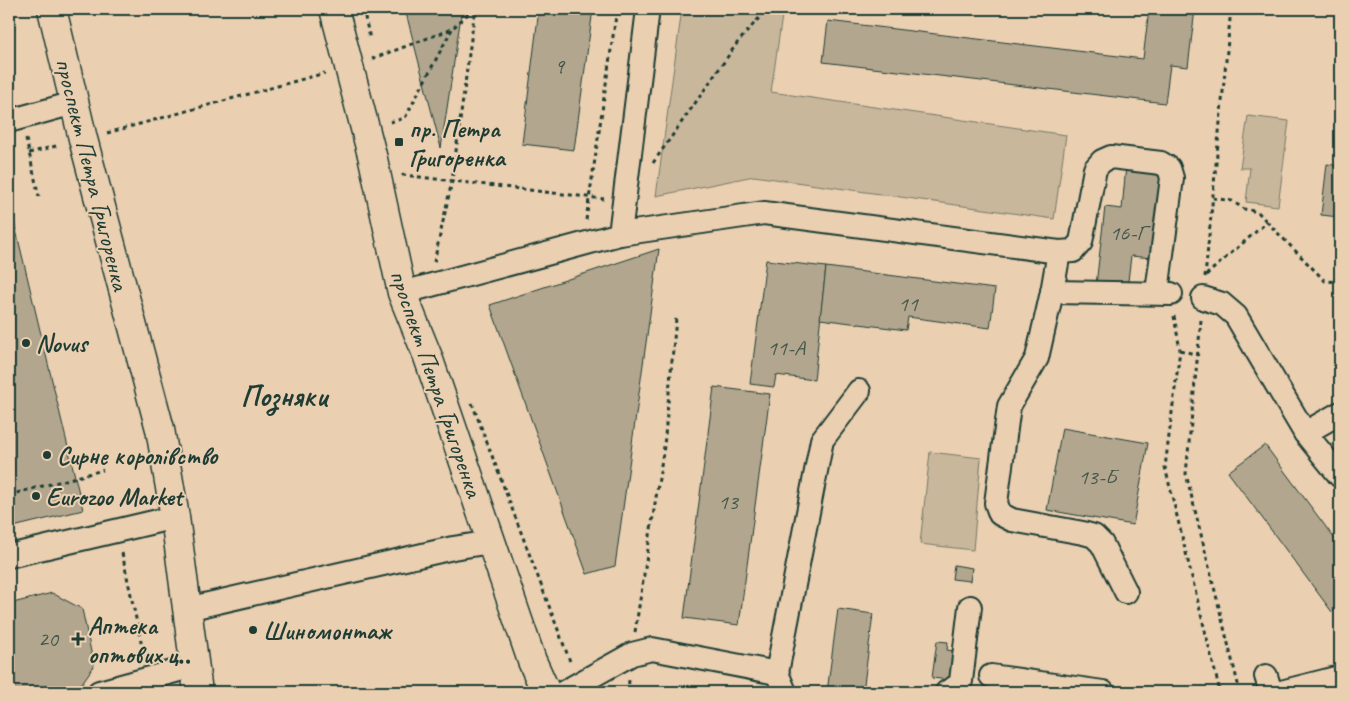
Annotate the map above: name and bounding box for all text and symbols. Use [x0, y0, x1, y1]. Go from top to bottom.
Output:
house number: 9 [554, 52, 566, 80]
street label: проспект Петра Григоренка [48, 55, 137, 296]
place label: пр. Петра Григоренка [409, 113, 507, 174]
marker: пр. Петра Григоренка [393, 136, 405, 148]
house number: 16-Г [1109, 219, 1151, 247]
street label: проспект Петра Григоренка [382, 265, 491, 503]
house number: 11 [898, 290, 919, 318]
place label: Novus [36, 328, 89, 360]
house number: 11-А [767, 334, 806, 362]
marker: Novus [20, 337, 32, 349]
district label: Позняки [241, 377, 329, 416]
place label: Сирне королівство [57, 440, 219, 472]
marker: Сирне королівство [41, 449, 53, 461]
house number: 13-Б [1078, 463, 1120, 491]
place label: Eurozoo Market [46, 481, 185, 513]
house number: 13 [718, 488, 740, 516]
marker: Eurozoo Market [30, 490, 42, 502]
place label: Аптека оптових ц‥ [88, 610, 191, 671]
place label: Шиномонтаж [263, 615, 393, 647]
marker: Шиномонтаж [247, 624, 259, 636]
house number: 20 [38, 625, 60, 653]
marker: Аптека оптових ц‥ [72, 633, 84, 645]

